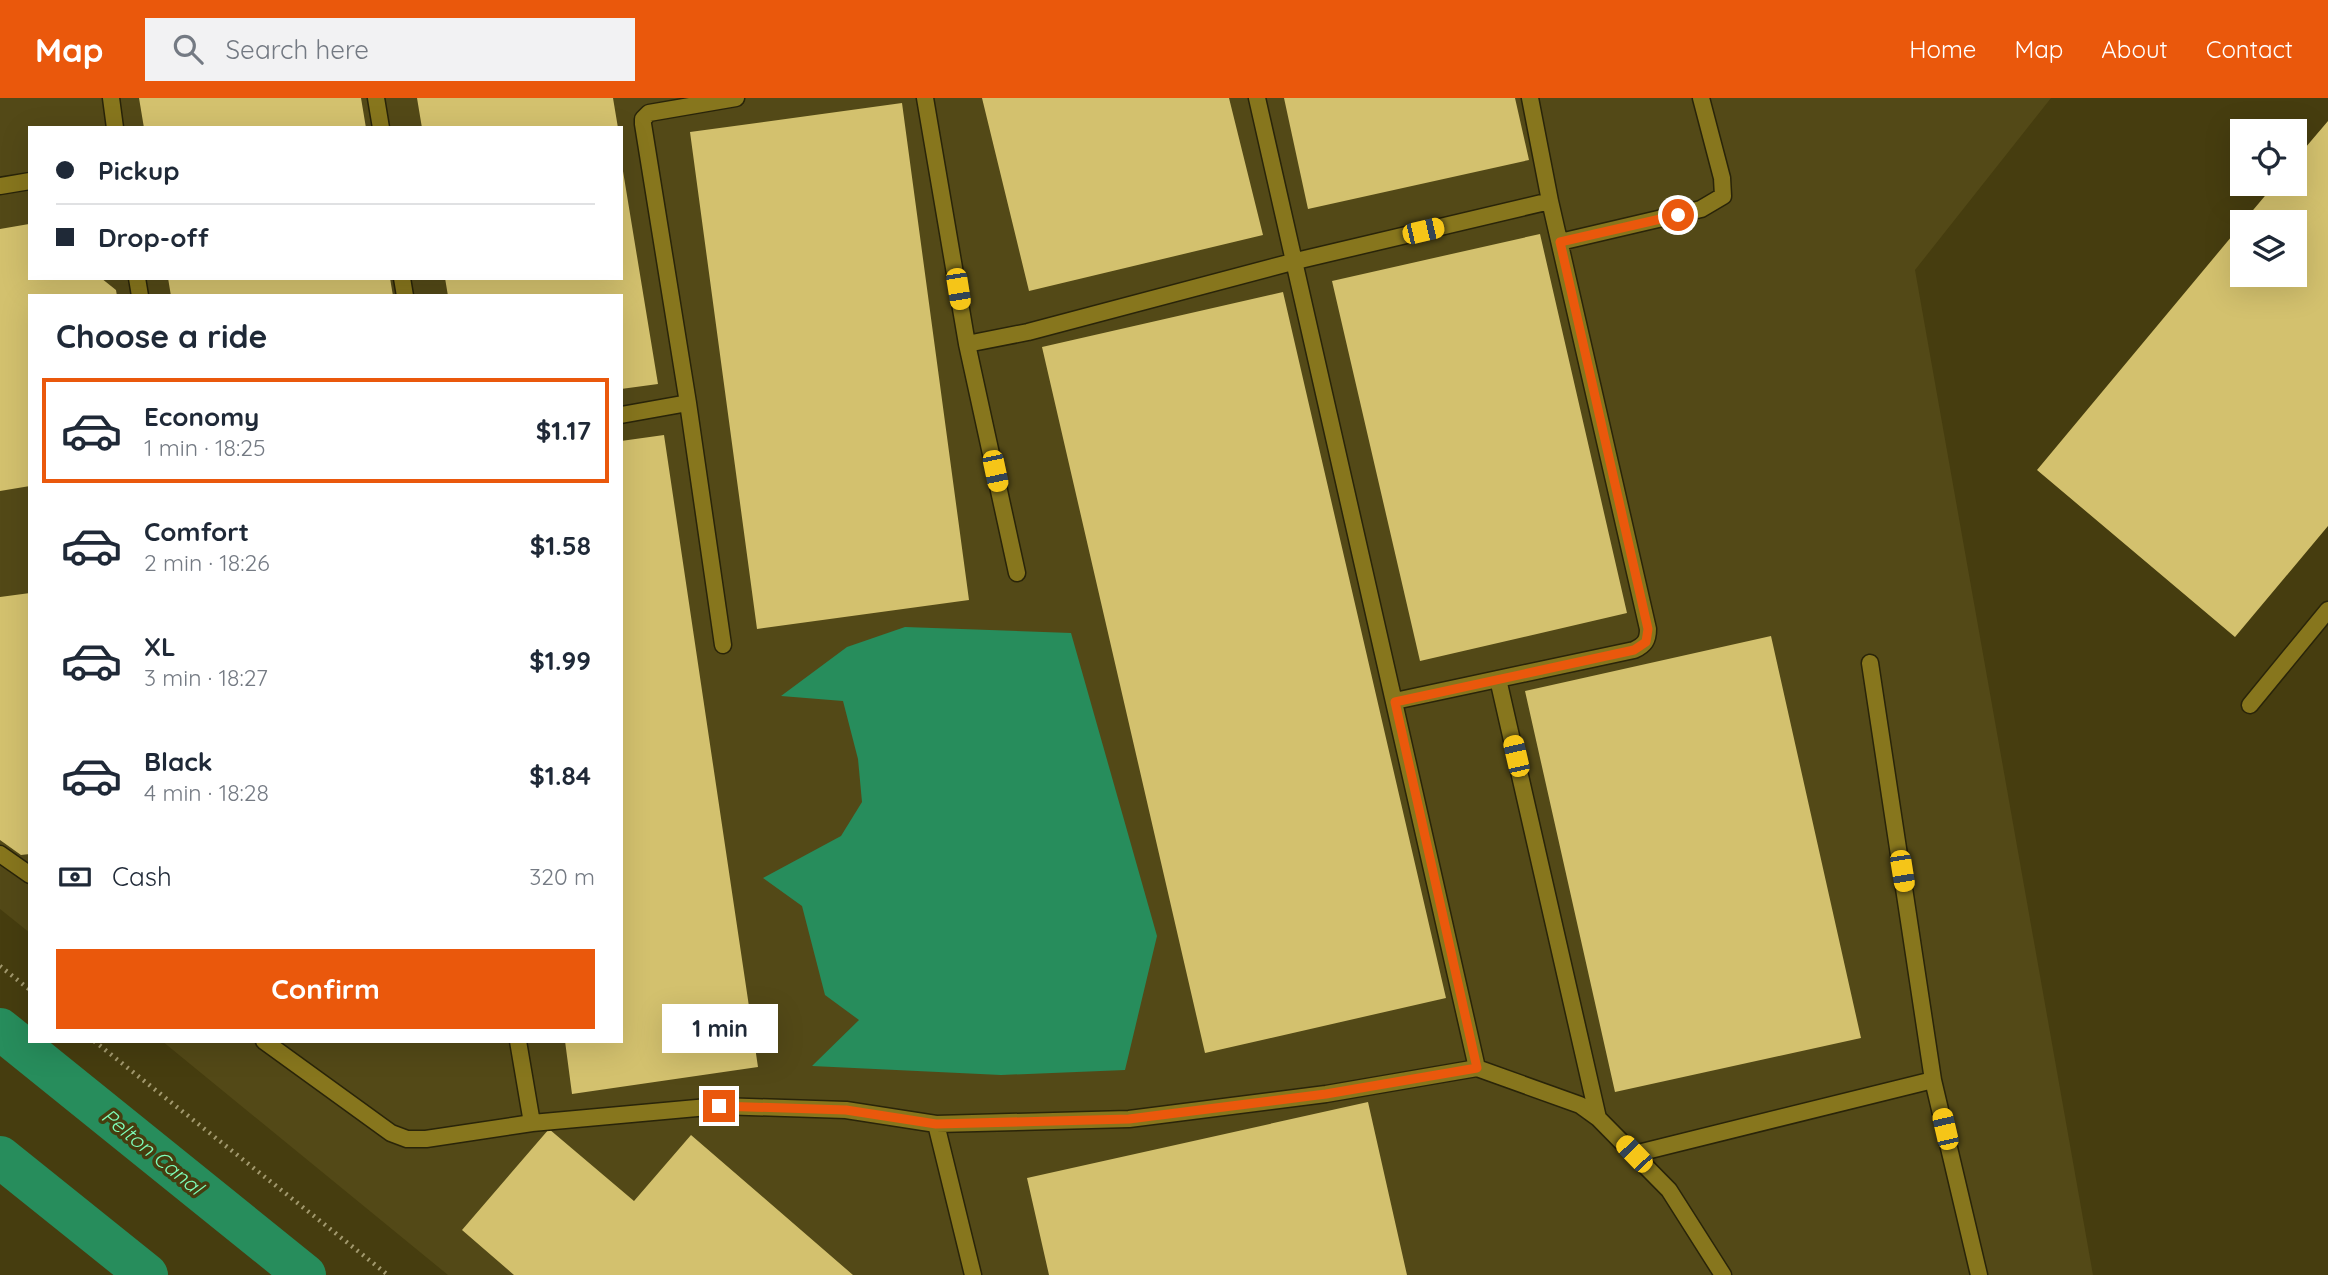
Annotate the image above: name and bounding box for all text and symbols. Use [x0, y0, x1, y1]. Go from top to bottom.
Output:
search box [145, 18, 635, 81]
text: Map [35, 29, 103, 70]
icon: search [169, 30, 207, 68]
text: Search here [225, 33, 369, 66]
text: Home [1909, 34, 1976, 64]
text: Map [2014, 34, 2063, 64]
text: About [2101, 34, 2168, 64]
text: Contact [2206, 34, 2293, 64]
map controls [2230, 119, 2307, 287]
button: locate [2230, 119, 2307, 196]
text: Pickup [98, 154, 180, 187]
route start [1662, 199, 1694, 231]
button: layers [2230, 210, 2307, 287]
car [1401, 216, 1446, 246]
text: Drop-off [98, 221, 209, 254]
car [945, 267, 972, 311]
text: Choose a ride [56, 316, 268, 356]
icon: car [60, 399, 123, 462]
text: Economy [144, 400, 259, 433]
text: $1.17 [536, 414, 591, 447]
text: 1 min · 18:25 [144, 433, 266, 462]
car [981, 448, 1010, 494]
icon: car [60, 514, 123, 577]
text: Comfort [144, 515, 249, 548]
text: $1.58 [530, 529, 591, 562]
text: 2 min · 18:26 [144, 548, 270, 577]
icon: car [60, 629, 123, 692]
text: XL [144, 630, 176, 663]
text: $1.99 [529, 644, 591, 677]
text: 3 min · 18:27 [144, 663, 268, 692]
car [1502, 733, 1531, 779]
icon: car [60, 744, 123, 807]
text: Black [144, 745, 213, 778]
text: $1.84 [529, 759, 591, 792]
text: 4 min · 18:28 [144, 778, 269, 807]
car [1889, 849, 1916, 893]
icon: cash [56, 858, 94, 896]
text: Cash [112, 860, 172, 893]
text: 320 m [529, 862, 595, 891]
button: Confirm [56, 949, 595, 1029]
callout: 1 min [661, 1004, 777, 1054]
text: 1 min [692, 1014, 748, 1043]
route end [703, 1090, 735, 1122]
water label: Pelton Canal [97, 1103, 210, 1201]
car [1931, 1106, 1960, 1152]
car [1612, 1132, 1657, 1176]

